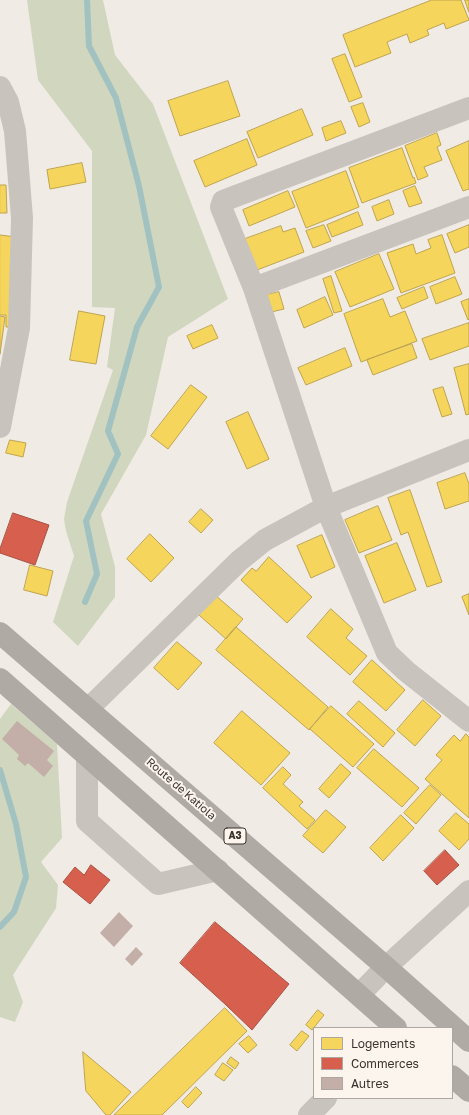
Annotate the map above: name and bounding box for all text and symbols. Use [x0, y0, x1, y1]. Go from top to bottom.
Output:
street label: Route de Katiola [144, 755, 218, 823]
road number: A3 [224, 828, 246, 844]
legend [313, 1027, 453, 1099]
text: Logements [351, 1036, 415, 1051]
text: Commerces [351, 1056, 419, 1071]
text: Autres [351, 1076, 389, 1091]

